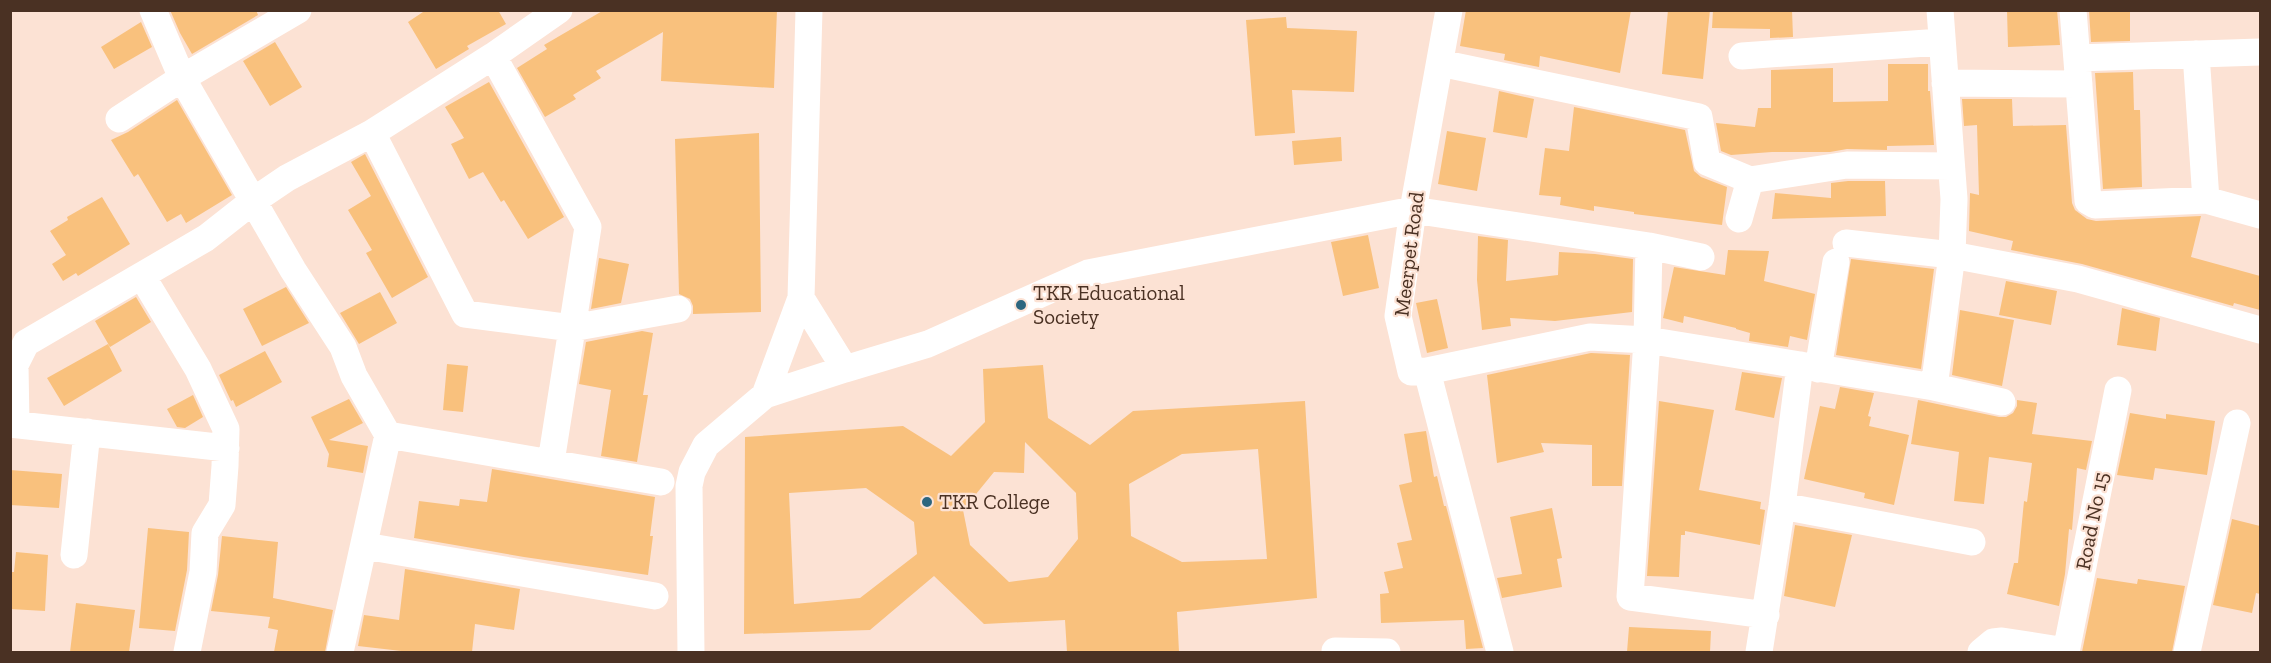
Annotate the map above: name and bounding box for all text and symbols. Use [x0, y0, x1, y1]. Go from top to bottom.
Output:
street label: Meerpet Road [1388, 190, 1429, 318]
place label: TKR Educational Society [1033, 280, 1185, 329]
marker: TKR Educational Society [1014, 298, 1028, 312]
street label: Road No 15 [2070, 470, 2113, 572]
place label: TKR College [939, 489, 1050, 514]
marker: TKR College [920, 495, 934, 509]

